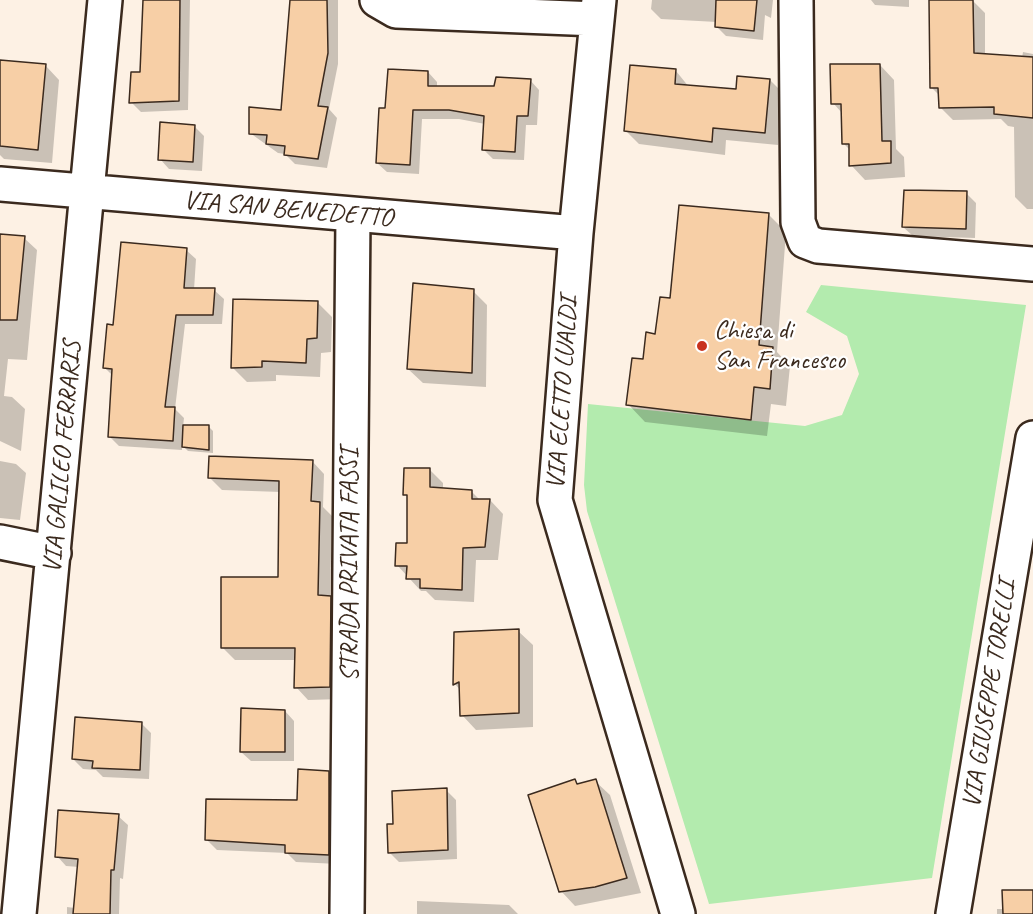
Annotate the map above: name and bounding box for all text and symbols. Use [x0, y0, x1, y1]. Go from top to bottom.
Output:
street label: VIA SAN BENEDETTO [182, 185, 394, 235]
street label: VIA ELETTO LUALDI [541, 296, 585, 490]
place label: Chiesa di San Francesco [714, 315, 845, 376]
street label: VIA GALILEO FERRARIS [37, 339, 89, 575]
marker: Chiesa di San Francesco [695, 339, 709, 353]
street label: STRADA PRIVATA FASSI [334, 448, 366, 682]
street label: VIA GIUSEPPE TORELLI [957, 578, 1023, 810]

